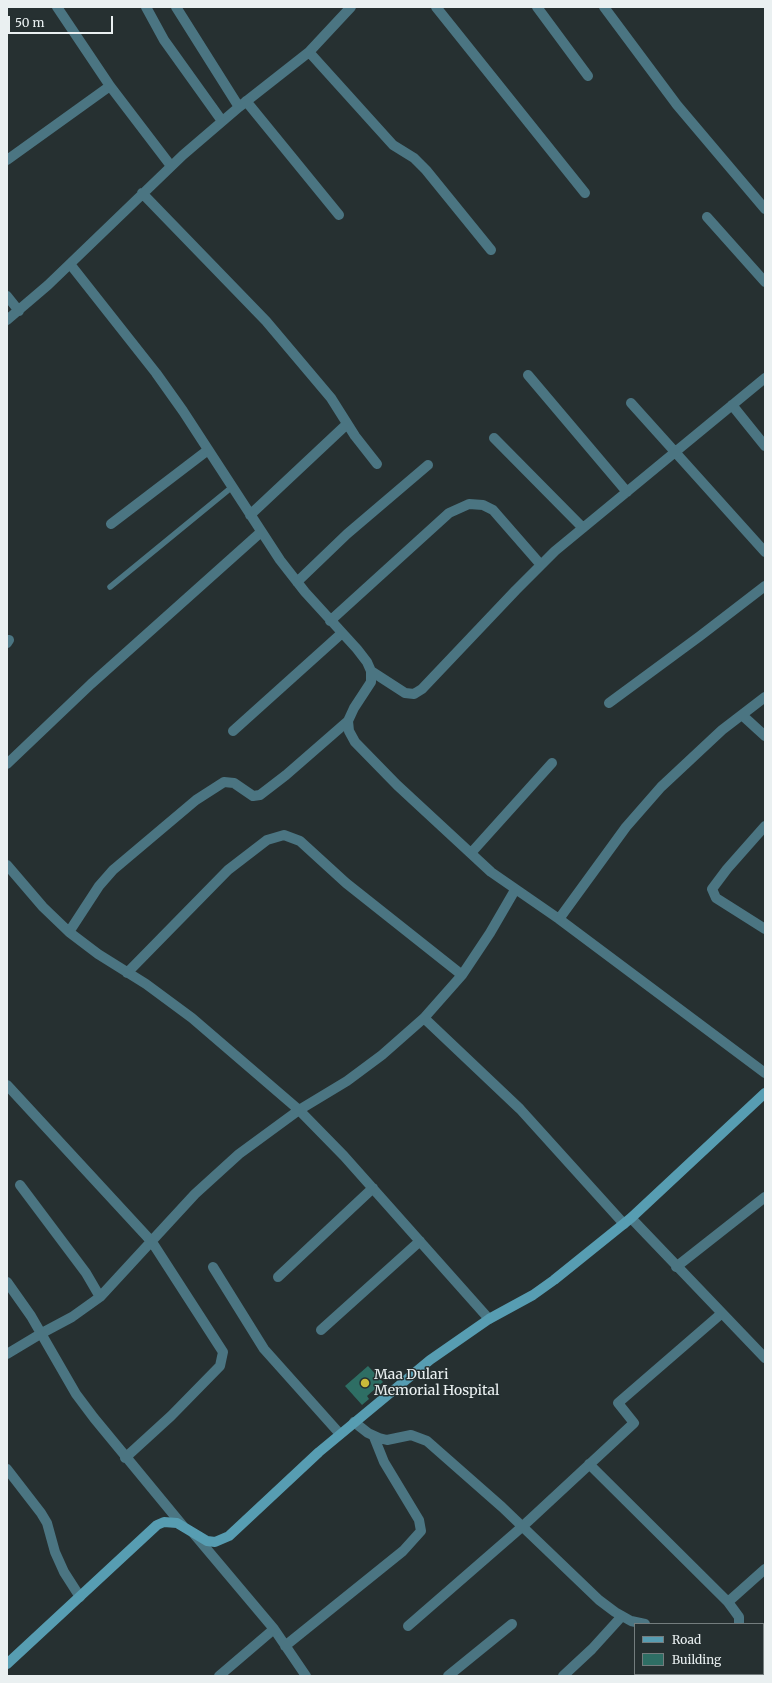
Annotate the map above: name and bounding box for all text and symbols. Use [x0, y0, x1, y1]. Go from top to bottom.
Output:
scale bar [10, 8, 115, 34]
text: 50 m [15, 15, 44, 30]
place label: Maa Dulari Memorial Hospital [374, 1367, 499, 1400]
marker: Maa Dulari Memorial Hospital [359, 1377, 371, 1389]
legend [634, 1623, 764, 1675]
text: Road [672, 1632, 701, 1647]
text: Building [672, 1652, 721, 1667]

